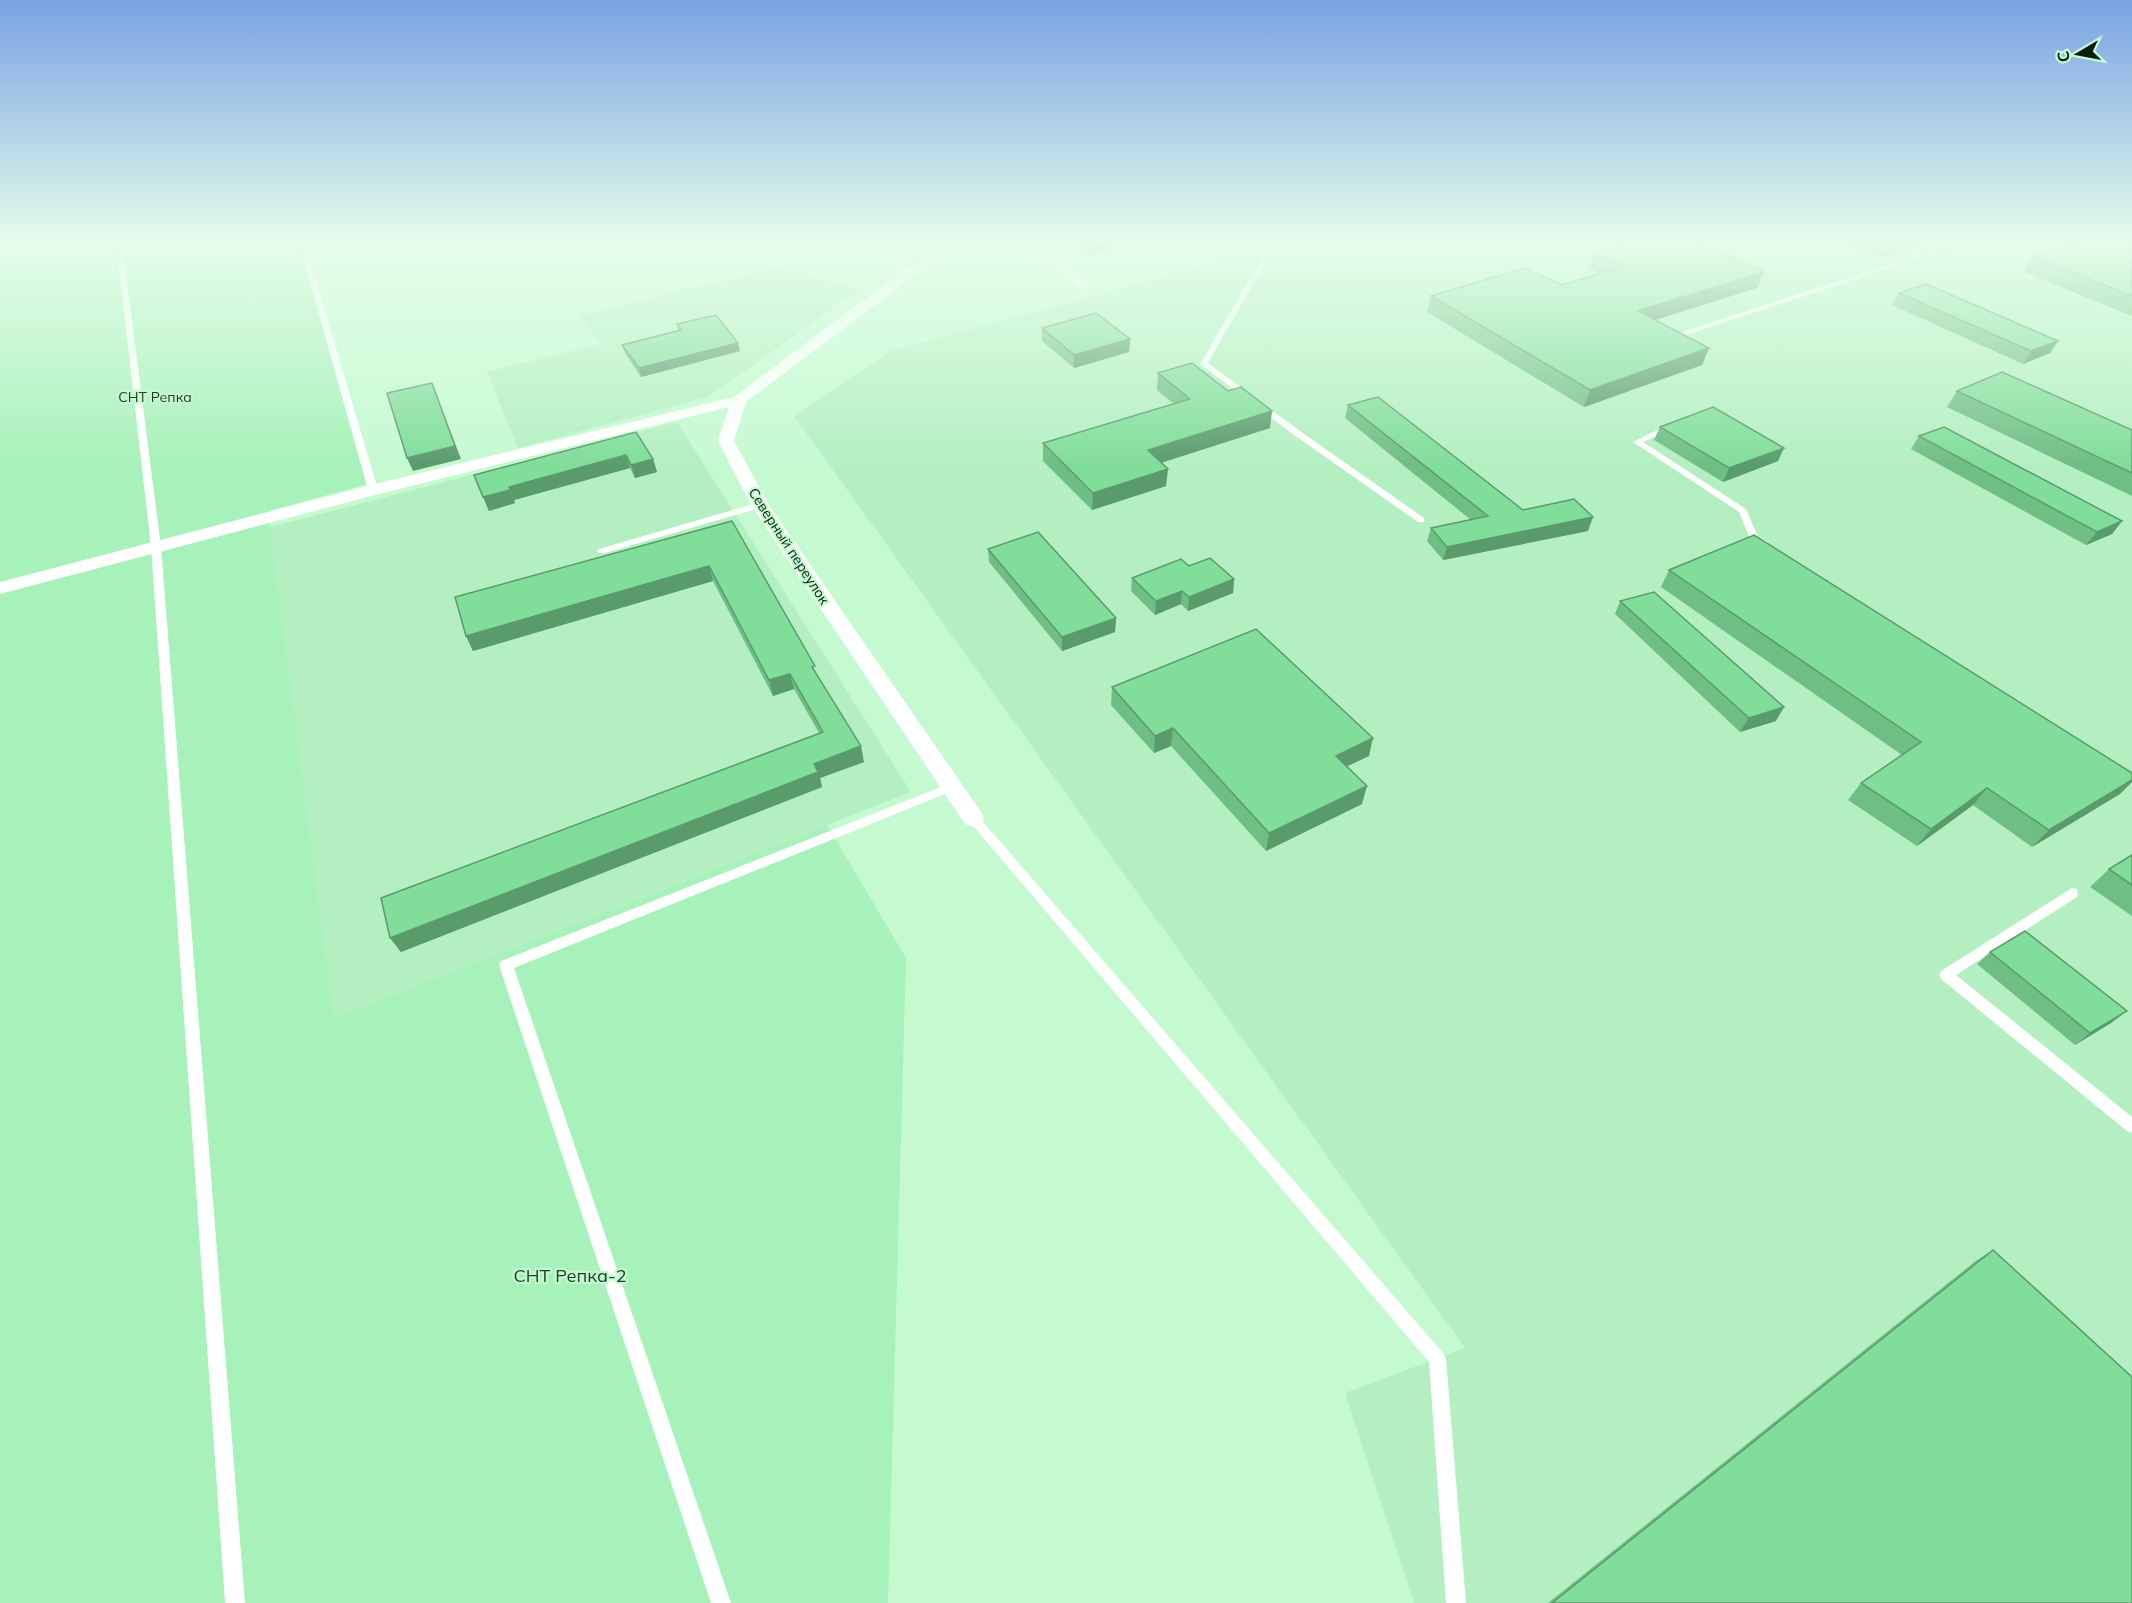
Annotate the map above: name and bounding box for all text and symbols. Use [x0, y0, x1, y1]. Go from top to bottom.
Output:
north arrow [2048, 24, 2108, 84]
text: С [2052, 49, 2074, 64]
park label: СНТ Репка [118, 388, 192, 406]
street label: Северный переулок [745, 484, 834, 608]
park label: СНТ Репка-2 [514, 1264, 626, 1287]

